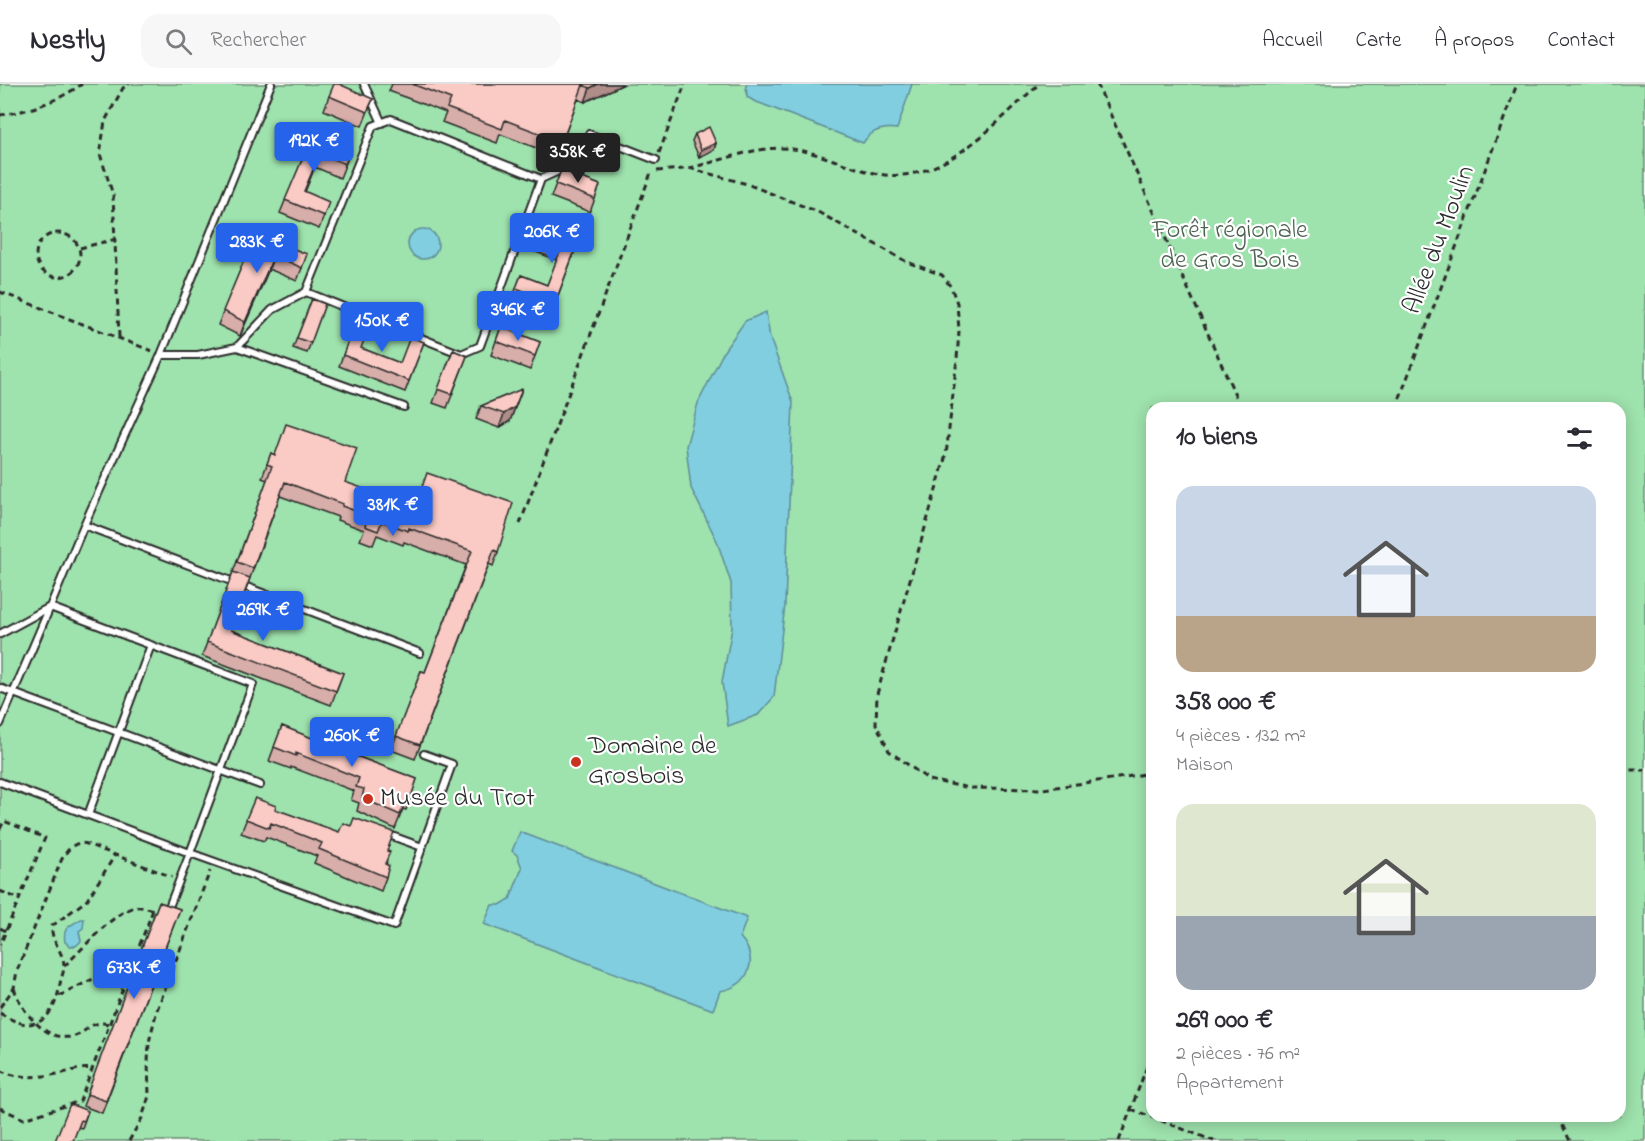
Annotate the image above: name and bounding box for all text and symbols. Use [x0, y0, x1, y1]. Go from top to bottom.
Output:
search box [141, 14, 561, 68]
text: Nestly [30, 21, 105, 62]
icon: search [162, 25, 195, 58]
text: Rechercher [210, 25, 306, 57]
text: Accueil [1262, 26, 1323, 56]
text: Carte [1356, 26, 1401, 56]
text: À propos [1434, 26, 1514, 56]
text: Contact [1547, 26, 1615, 56]
pin: 192K € [265, 122, 363, 173]
text: 192K € [289, 127, 339, 156]
pin: 358K € [529, 133, 627, 184]
text: 358K € [550, 138, 606, 167]
street label: Allée du Moulin [1394, 160, 1486, 320]
park label: Forêt régionale de Gros Bois [1151, 212, 1308, 280]
pin: 206K € [503, 213, 601, 264]
text: 206K € [524, 218, 580, 247]
pin: 283K € [208, 223, 306, 274]
text: 283K € [230, 228, 284, 257]
pin: 346K € [469, 291, 567, 342]
text: 346K € [491, 296, 545, 325]
pin: 150K € [333, 302, 431, 353]
text: 150K € [354, 307, 410, 336]
text: 10 biens [1176, 419, 1258, 457]
icon: filters [1563, 422, 1596, 455]
pin: 381K € [344, 486, 442, 537]
text: 381K € [368, 491, 418, 520]
icon: home [1332, 525, 1440, 633]
pin: 269K € [214, 591, 312, 642]
text: 269K € [236, 596, 290, 625]
text: 358 000 € [1176, 684, 1276, 722]
pin: 260K € [303, 717, 401, 768]
text: 260K € [324, 722, 380, 751]
text: 4 pièces · 132 m² [1176, 722, 1306, 751]
place label: Domaine de Grosbois [587, 728, 717, 796]
text: Maison [1176, 751, 1233, 780]
marker: Domaine de Grosbois [569, 755, 583, 769]
place label: Musée du Trot [380, 780, 535, 818]
marker: Musée du Trot [361, 792, 375, 806]
icon: home [1332, 843, 1440, 951]
pin: 673K € [85, 949, 183, 1000]
text: 673K € [107, 954, 161, 983]
text: 269 000 € [1176, 1002, 1273, 1040]
text: 2 pièces · 76 m² [1176, 1040, 1300, 1069]
text: Appartement [1176, 1069, 1284, 1098]

